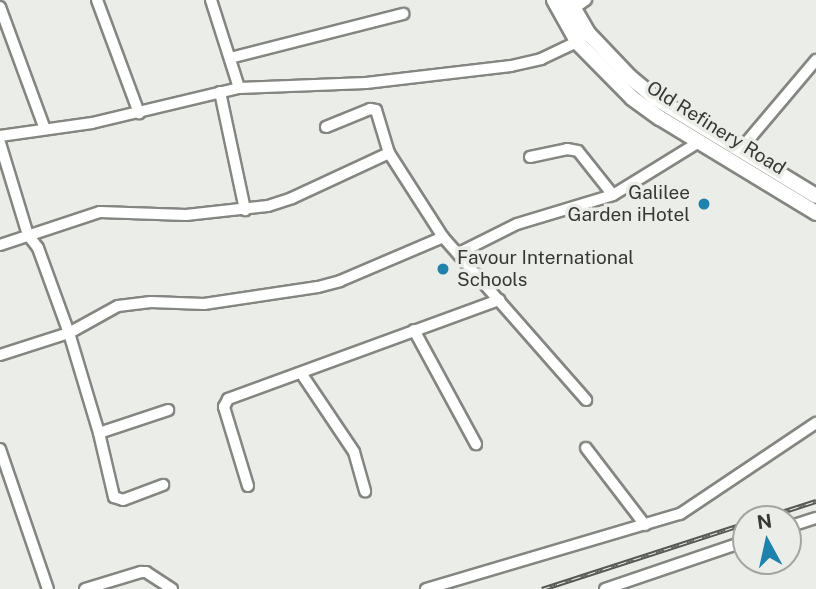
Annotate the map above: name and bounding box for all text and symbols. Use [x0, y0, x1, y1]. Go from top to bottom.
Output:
street label: Old Refinery Road [642, 76, 790, 180]
place label: Galilee Garden iHotel [568, 182, 690, 226]
marker: Galilee Garden iHotel [696, 196, 712, 212]
place label: Favour International Schools [457, 247, 634, 291]
marker: Favour International Schools [435, 261, 451, 277]
north arrow [732, 505, 802, 575]
text: N [755, 509, 773, 533]

